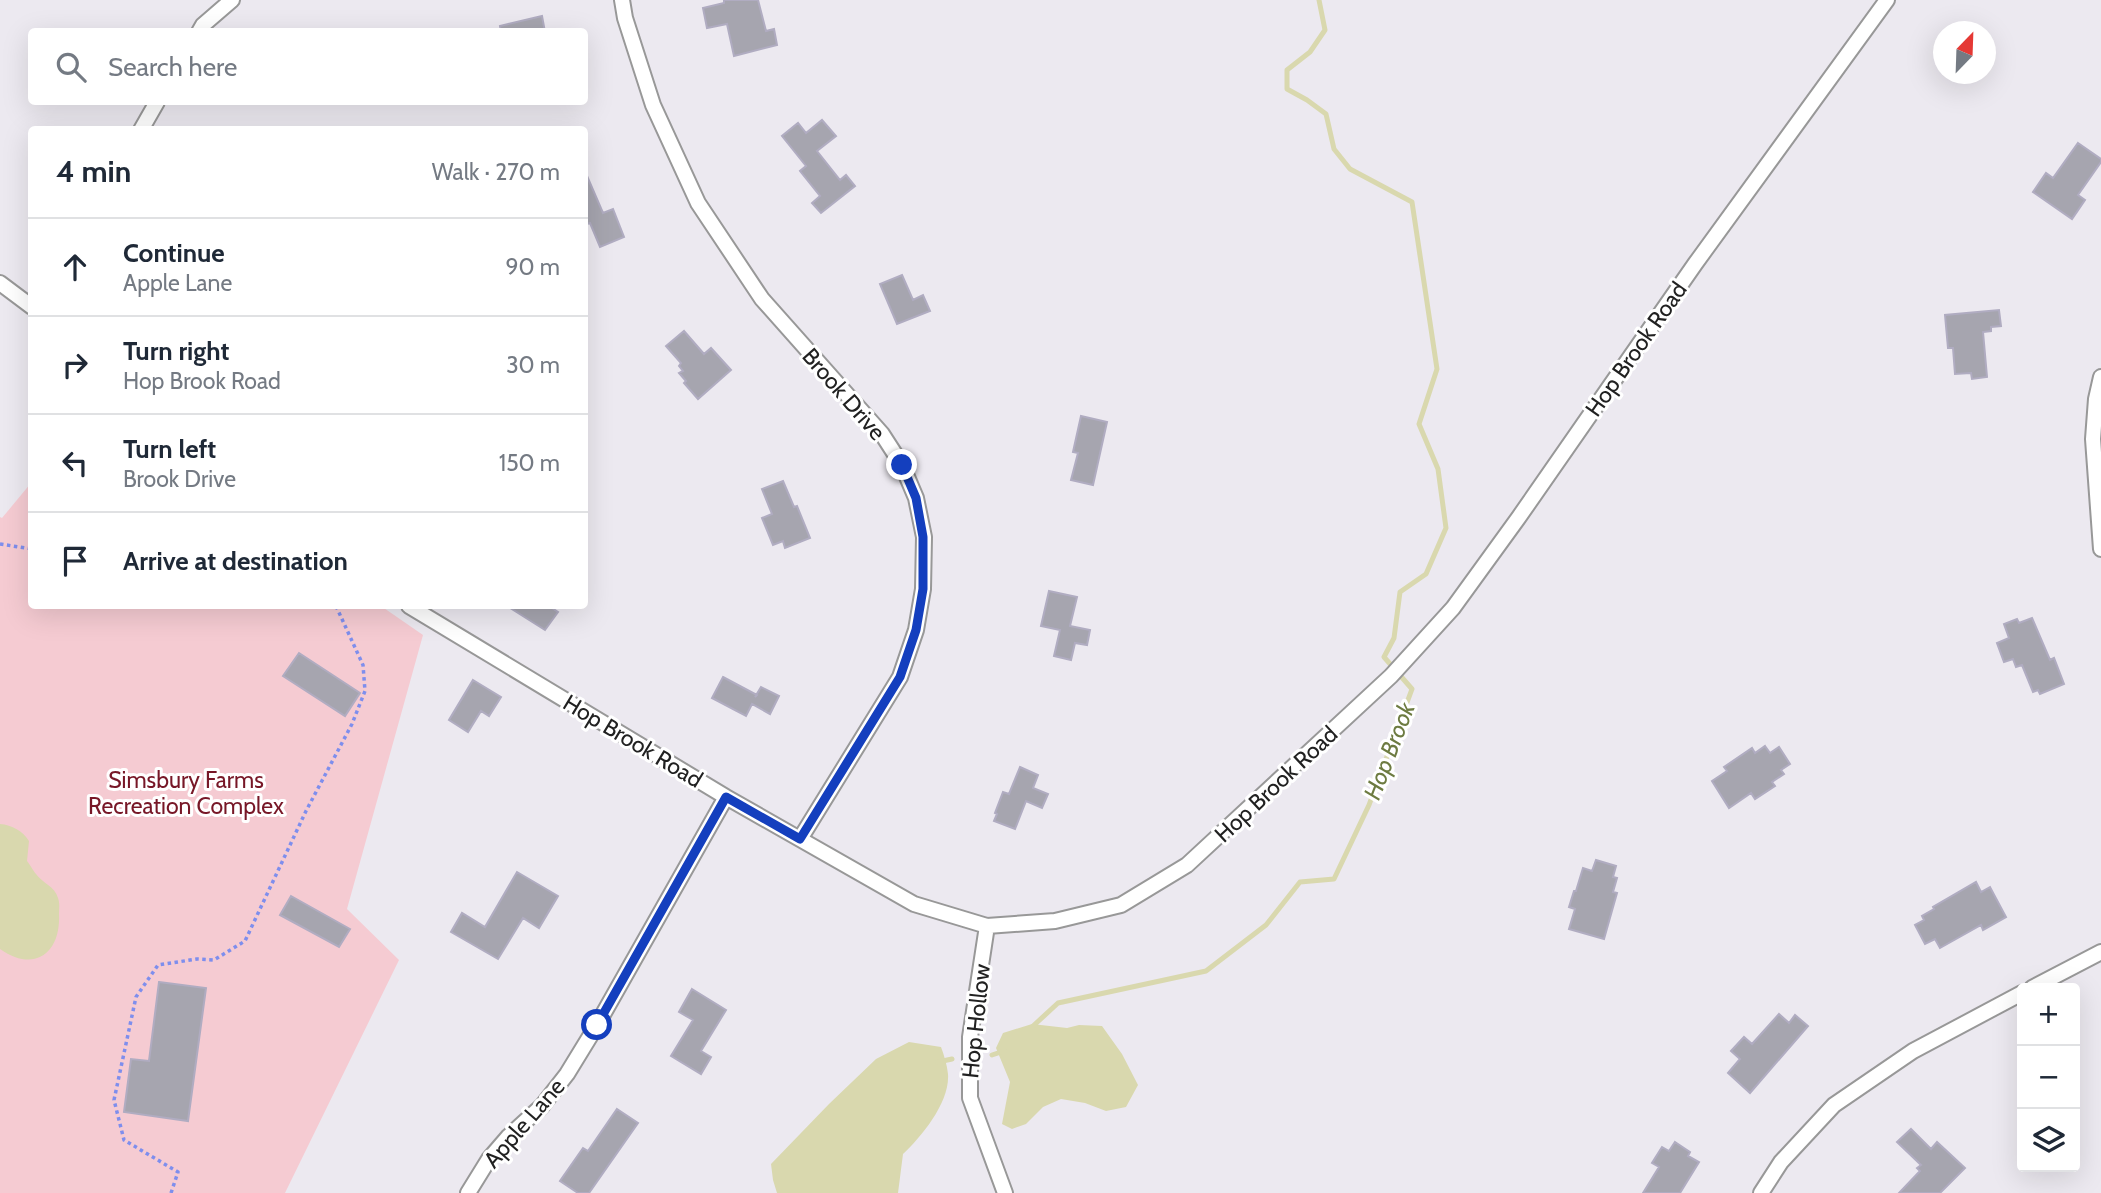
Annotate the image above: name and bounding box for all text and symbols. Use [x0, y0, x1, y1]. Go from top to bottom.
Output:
north arrow [1933, 21, 1996, 84]
search box [28, 28, 588, 105]
icon: search [52, 48, 90, 86]
text: Search here [108, 51, 237, 83]
text: 4 min [56, 153, 131, 190]
text: Walk · 270 m [432, 158, 560, 186]
text: Continue [123, 237, 225, 269]
icon: ahead [56, 248, 94, 286]
text: 90 m [506, 253, 560, 281]
text: Apple Lane [123, 269, 232, 297]
street label: Hop Brook Road [1579, 276, 1693, 422]
text: Turn right [123, 335, 229, 367]
street label: Brook Drive [796, 342, 892, 446]
icon: right [56, 346, 94, 384]
text: 30 m [506, 351, 560, 379]
text: Hop Brook Road [123, 367, 281, 395]
text: Turn left [123, 433, 216, 465]
icon: left [56, 444, 94, 482]
text: 150 m [499, 449, 560, 477]
route end [886, 449, 917, 480]
text: Brook Drive [123, 465, 236, 493]
icon: arrive [56, 542, 94, 580]
text: Arrive at destination [123, 545, 348, 577]
street label: Hop Brook Road [558, 688, 708, 794]
water label: Hop Brook [1357, 698, 1421, 804]
street label: Hop Brook Road [1209, 720, 1343, 848]
park label: Simsbury Farms Recreation Complex [88, 766, 284, 820]
street label: Hop Hollow [956, 962, 996, 1080]
map controls [2017, 983, 2080, 1172]
button: + [2017, 983, 2080, 1046]
route start [581, 1009, 612, 1040]
button: − [2017, 1046, 2080, 1109]
street label: Apple Lane [478, 1072, 571, 1173]
button: layers [2017, 1109, 2080, 1172]

